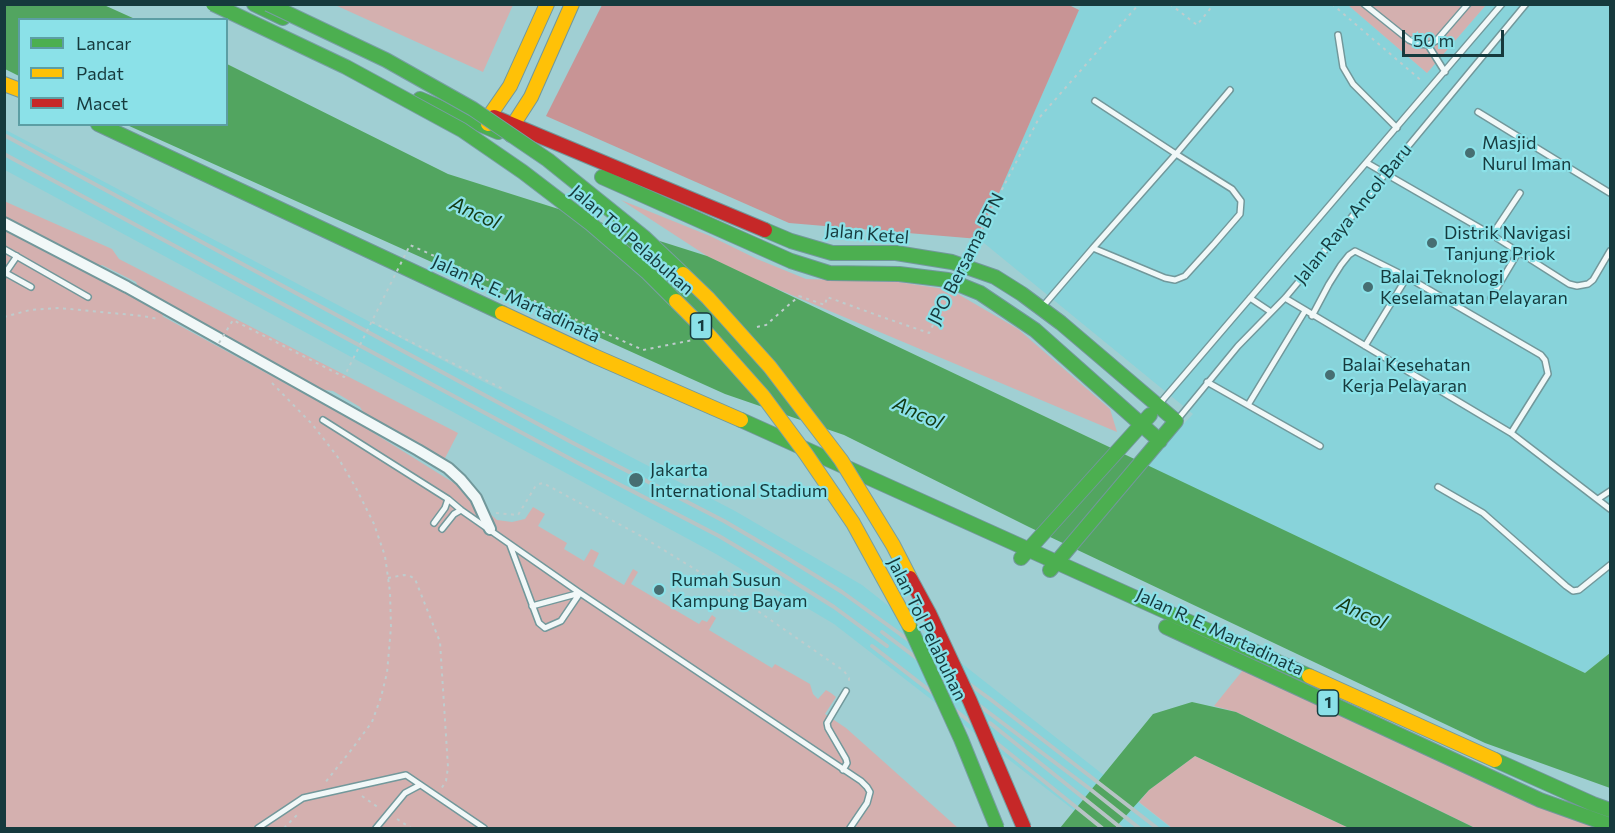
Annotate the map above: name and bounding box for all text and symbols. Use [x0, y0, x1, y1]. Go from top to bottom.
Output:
legend [18, 18, 228, 126]
scale bar [1405, 18, 1507, 56]
text: 50 m [1413, 29, 1454, 51]
text: Lancar [76, 32, 132, 54]
text: Padat [76, 62, 124, 84]
text: Macet [76, 92, 128, 114]
place label: Masjid Nurul Iman [1482, 132, 1571, 174]
street label: Jalan Raya Ancol Baru [1290, 139, 1416, 289]
marker: Masjid Nurul Iman [1463, 146, 1477, 160]
street label: Jalan Tol Pelabuhan [566, 181, 698, 299]
street label: JPO Bersama BTN [923, 189, 1009, 329]
water label: Ancol [446, 191, 504, 235]
street label: Jalan Ketel [824, 220, 910, 248]
place label: Distrik Navigasi Tanjung Priok [1444, 222, 1571, 264]
marker: Distrik Navigasi Tanjung Priok [1425, 236, 1439, 250]
street label: Jalan R. E. Martadinata [429, 251, 603, 347]
place label: Balai Teknologi Keselamatan Pelayaran [1380, 266, 1568, 308]
marker: Balai Teknologi Keselamatan Pelayaran [1361, 280, 1375, 294]
road number: 1 [690, 313, 712, 339]
place label: Balai Kesehatan Kerja Pelayaran [1342, 354, 1471, 397]
marker: Balai Kesehatan Kerja Pelayaran [1323, 368, 1337, 382]
water label: Ancol [889, 391, 947, 435]
place label: Jakarta International Stadium [650, 459, 827, 502]
marker: Jakarta International Stadium [627, 471, 645, 489]
street label: Jalan Tol Pelabuhan [883, 554, 971, 704]
place label: Rumah Susun Kampung Bayam [671, 569, 807, 612]
marker: Rumah Susun Kampung Bayam [652, 583, 666, 597]
street label: Jalan R. E. Martadinata [1133, 584, 1307, 680]
water label: Ancol [1333, 591, 1391, 635]
road number: 1 [1318, 690, 1338, 716]

